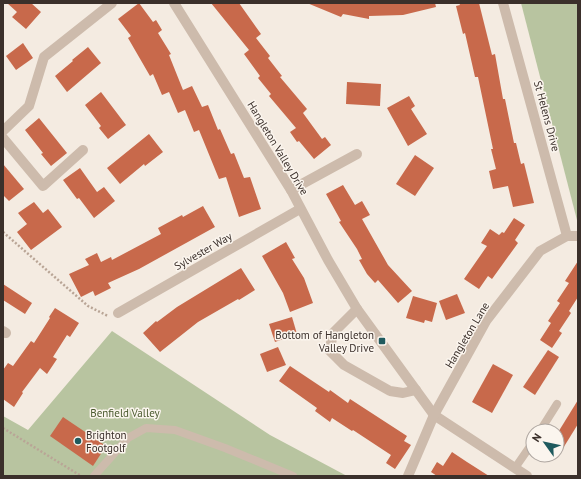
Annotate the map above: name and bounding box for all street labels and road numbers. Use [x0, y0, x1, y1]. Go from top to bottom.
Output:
street label: St Helens Drive [531, 79, 563, 153]
street label: Hangleton Valley Drive [244, 99, 312, 198]
street label: Sylvester Way [172, 228, 235, 273]
street label: Hangleton Lane [442, 299, 492, 371]

